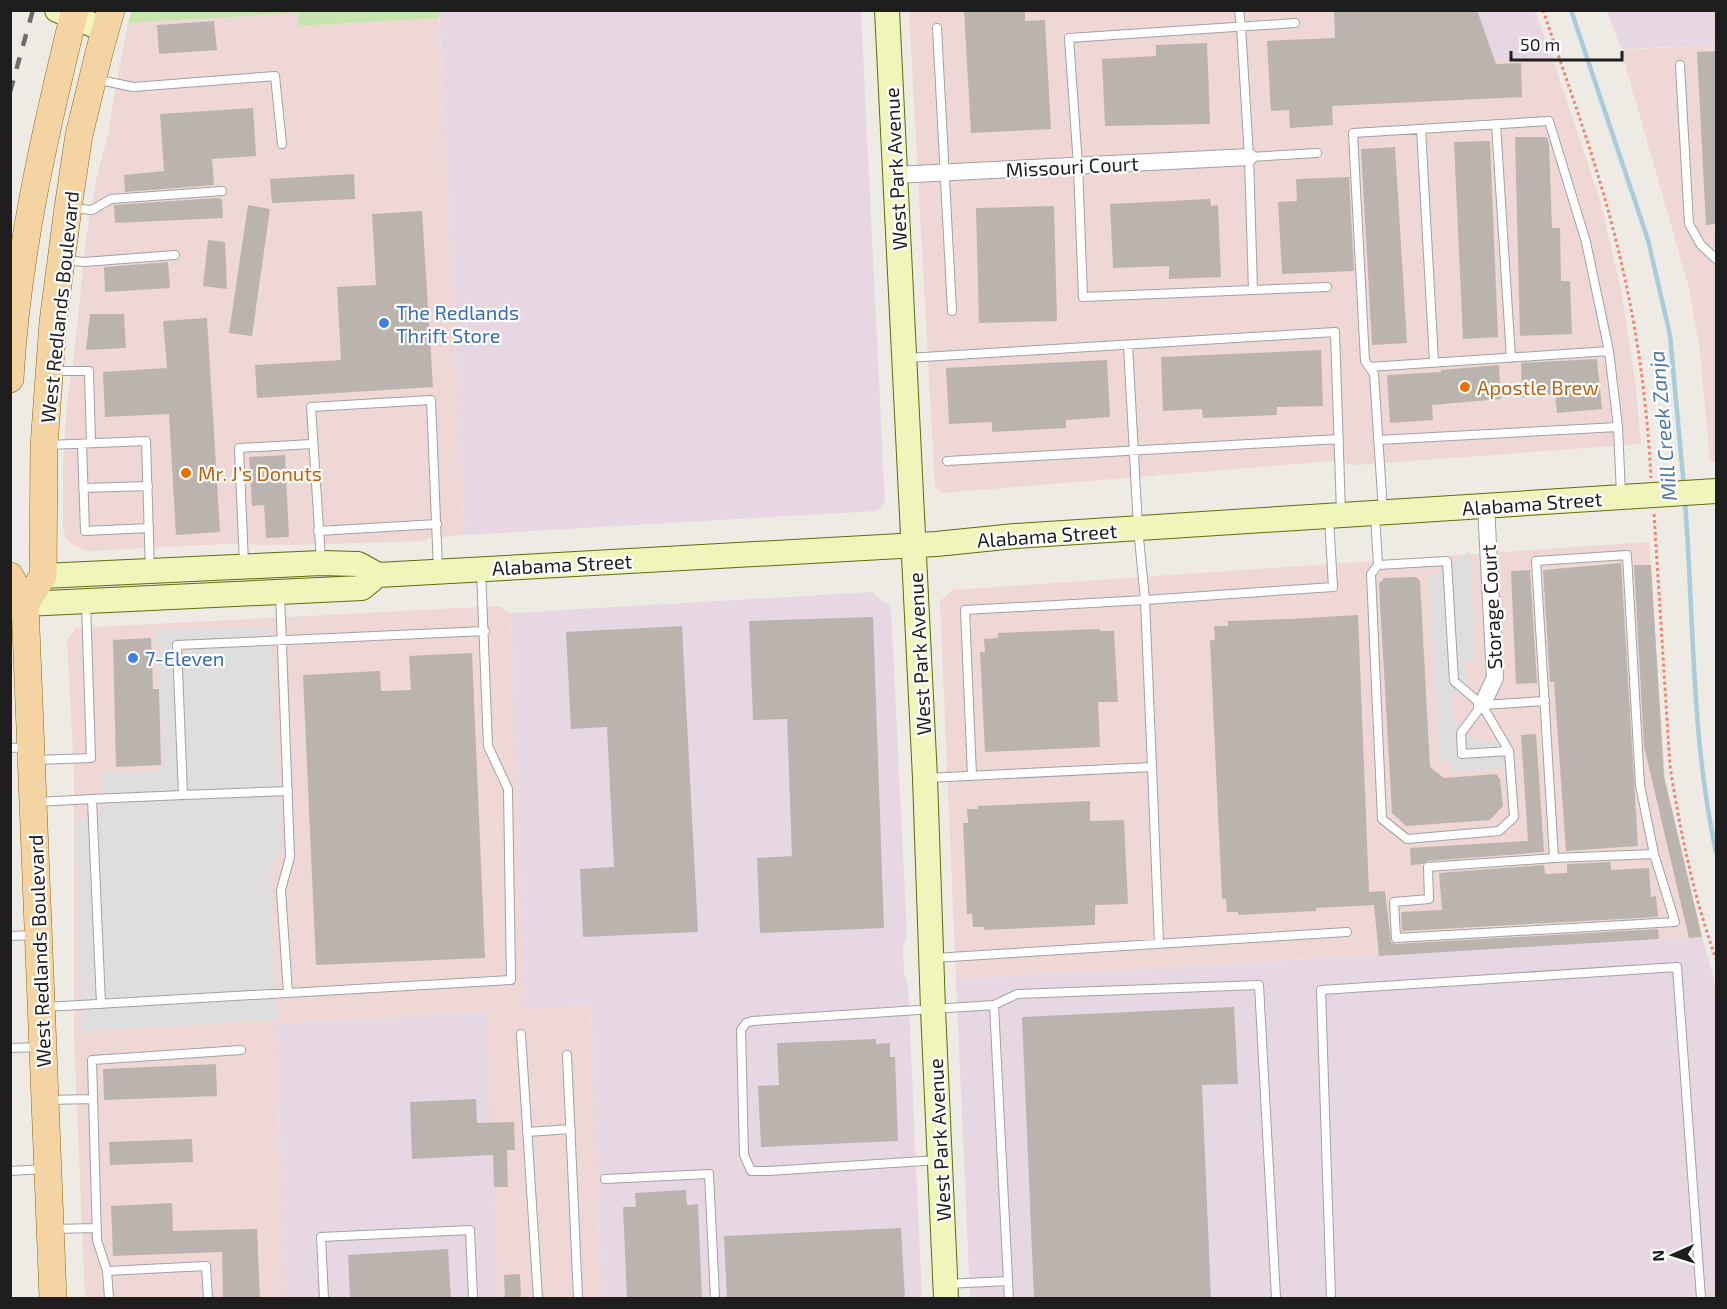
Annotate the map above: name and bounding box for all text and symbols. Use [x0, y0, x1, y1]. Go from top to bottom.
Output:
scale bar [1511, 24, 1622, 62]
text: 50 m [1520, 33, 1560, 55]
street label: West Park Avenue [879, 87, 911, 251]
street label: Missouri Court [1005, 151, 1139, 181]
street label: West Redlands Boulevard [35, 190, 83, 424]
place label: The Redlands Thrift Store [396, 300, 519, 347]
marker: The Redlands Thrift Store [377, 316, 391, 330]
water label: Mill Creek Zanja [1643, 349, 1682, 502]
place label: Apostle Brew [1477, 375, 1599, 399]
marker: Apostle Brew [1458, 380, 1472, 394]
place label: Mr. J’s Donuts [198, 461, 322, 485]
marker: Mr. J’s Donuts [179, 466, 193, 480]
street label: Alabama Street [1461, 486, 1603, 520]
street label: Alabama Street [976, 518, 1118, 552]
street label: Storage Court [1476, 544, 1506, 670]
street label: Alabama Street [491, 548, 633, 580]
street label: West Park Avenue [903, 572, 935, 736]
place label: 7-Eleven [145, 646, 224, 670]
marker: 7-Eleven [126, 651, 140, 665]
street label: West Redlands Boulevard [23, 834, 55, 1068]
street label: West Park Avenue [923, 1058, 955, 1222]
north arrow [1643, 1225, 1703, 1285]
text: N [1648, 1250, 1667, 1262]

